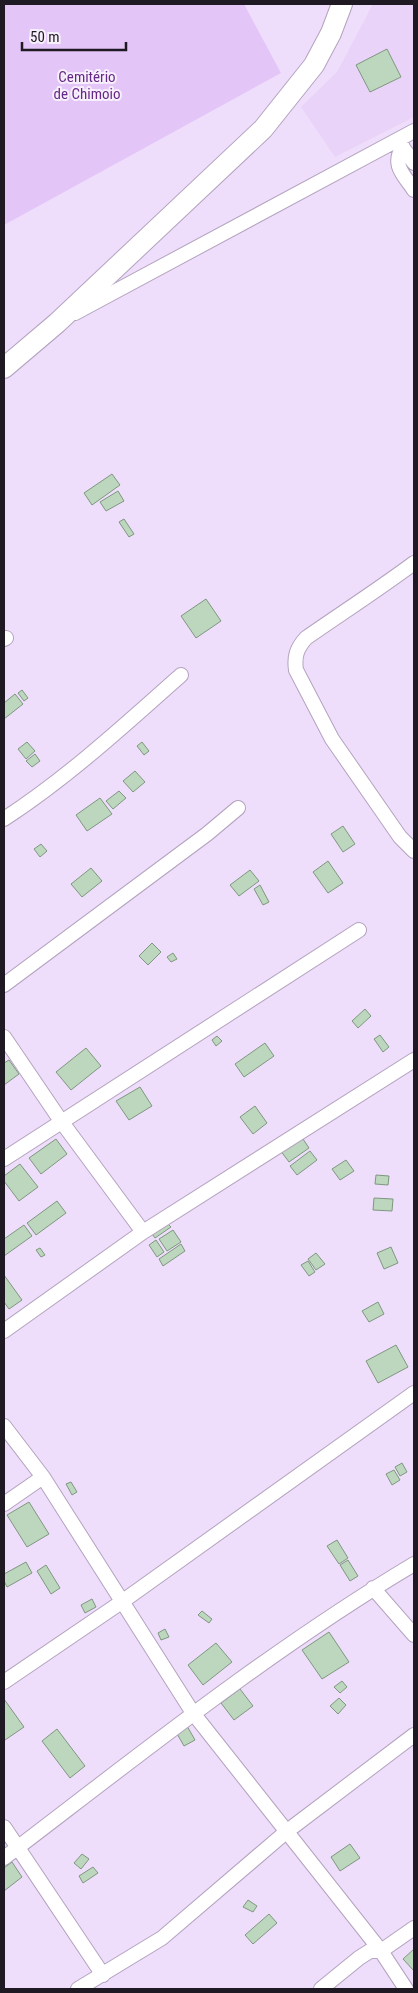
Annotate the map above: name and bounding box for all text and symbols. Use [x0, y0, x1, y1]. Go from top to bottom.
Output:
scale bar [22, 20, 126, 52]
text: 50 m [30, 28, 60, 46]
park label: Cemitério de Chimoio [54, 68, 120, 103]

